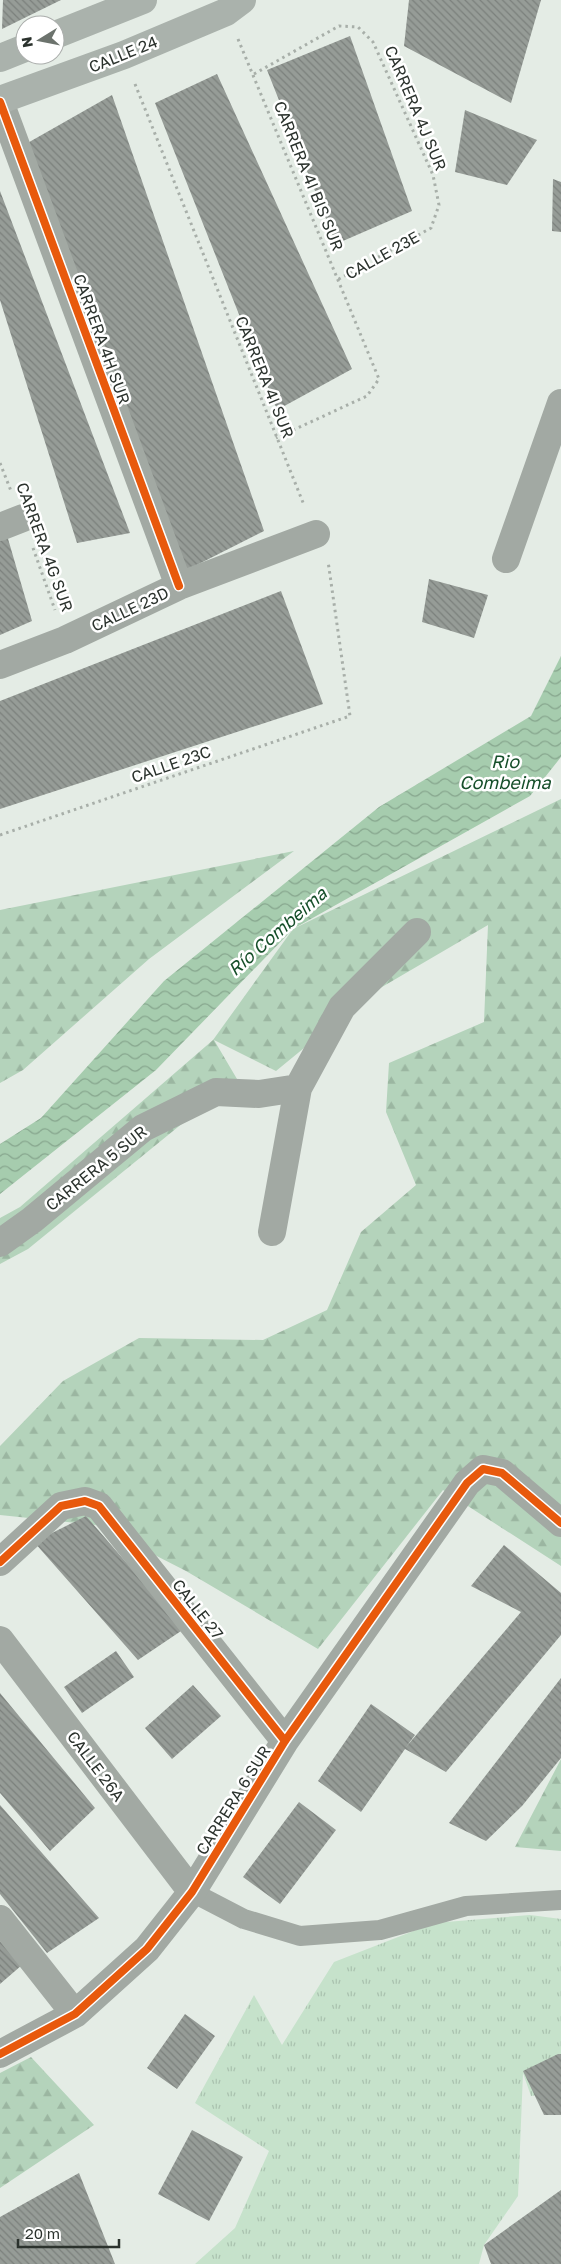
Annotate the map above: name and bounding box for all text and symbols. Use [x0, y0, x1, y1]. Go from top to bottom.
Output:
north arrow [15, 15, 65, 65]
street label: CALLE 24 [86, 31, 160, 77]
text: N [17, 36, 36, 49]
street label: CARRERA 4J SUR [381, 42, 451, 174]
street label: CARRERA 4I BIS SUR [270, 98, 348, 254]
street label: CALLE 23E [341, 226, 423, 284]
street label: CARRERA 4H SUR [69, 271, 135, 407]
street label: CARRERA 4I SUR [231, 313, 299, 441]
street label: CARRERA 4G SUR [12, 480, 78, 615]
street label: CALLE 23D [88, 582, 172, 636]
street label: CALLE 23C [129, 741, 214, 787]
water label: Rio Combeima [459, 750, 552, 793]
water label: Río Combeima [223, 882, 332, 980]
street label: CARRERA 5 SUR [41, 1121, 151, 1215]
street label: CALLE 27 [168, 1575, 228, 1643]
street label: CALLE 26A [63, 1727, 129, 1805]
street label: CARRERA 6 SUR [191, 1742, 275, 1858]
scale bar [18, 2216, 119, 2248]
text: 20 m [25, 2224, 60, 2242]

